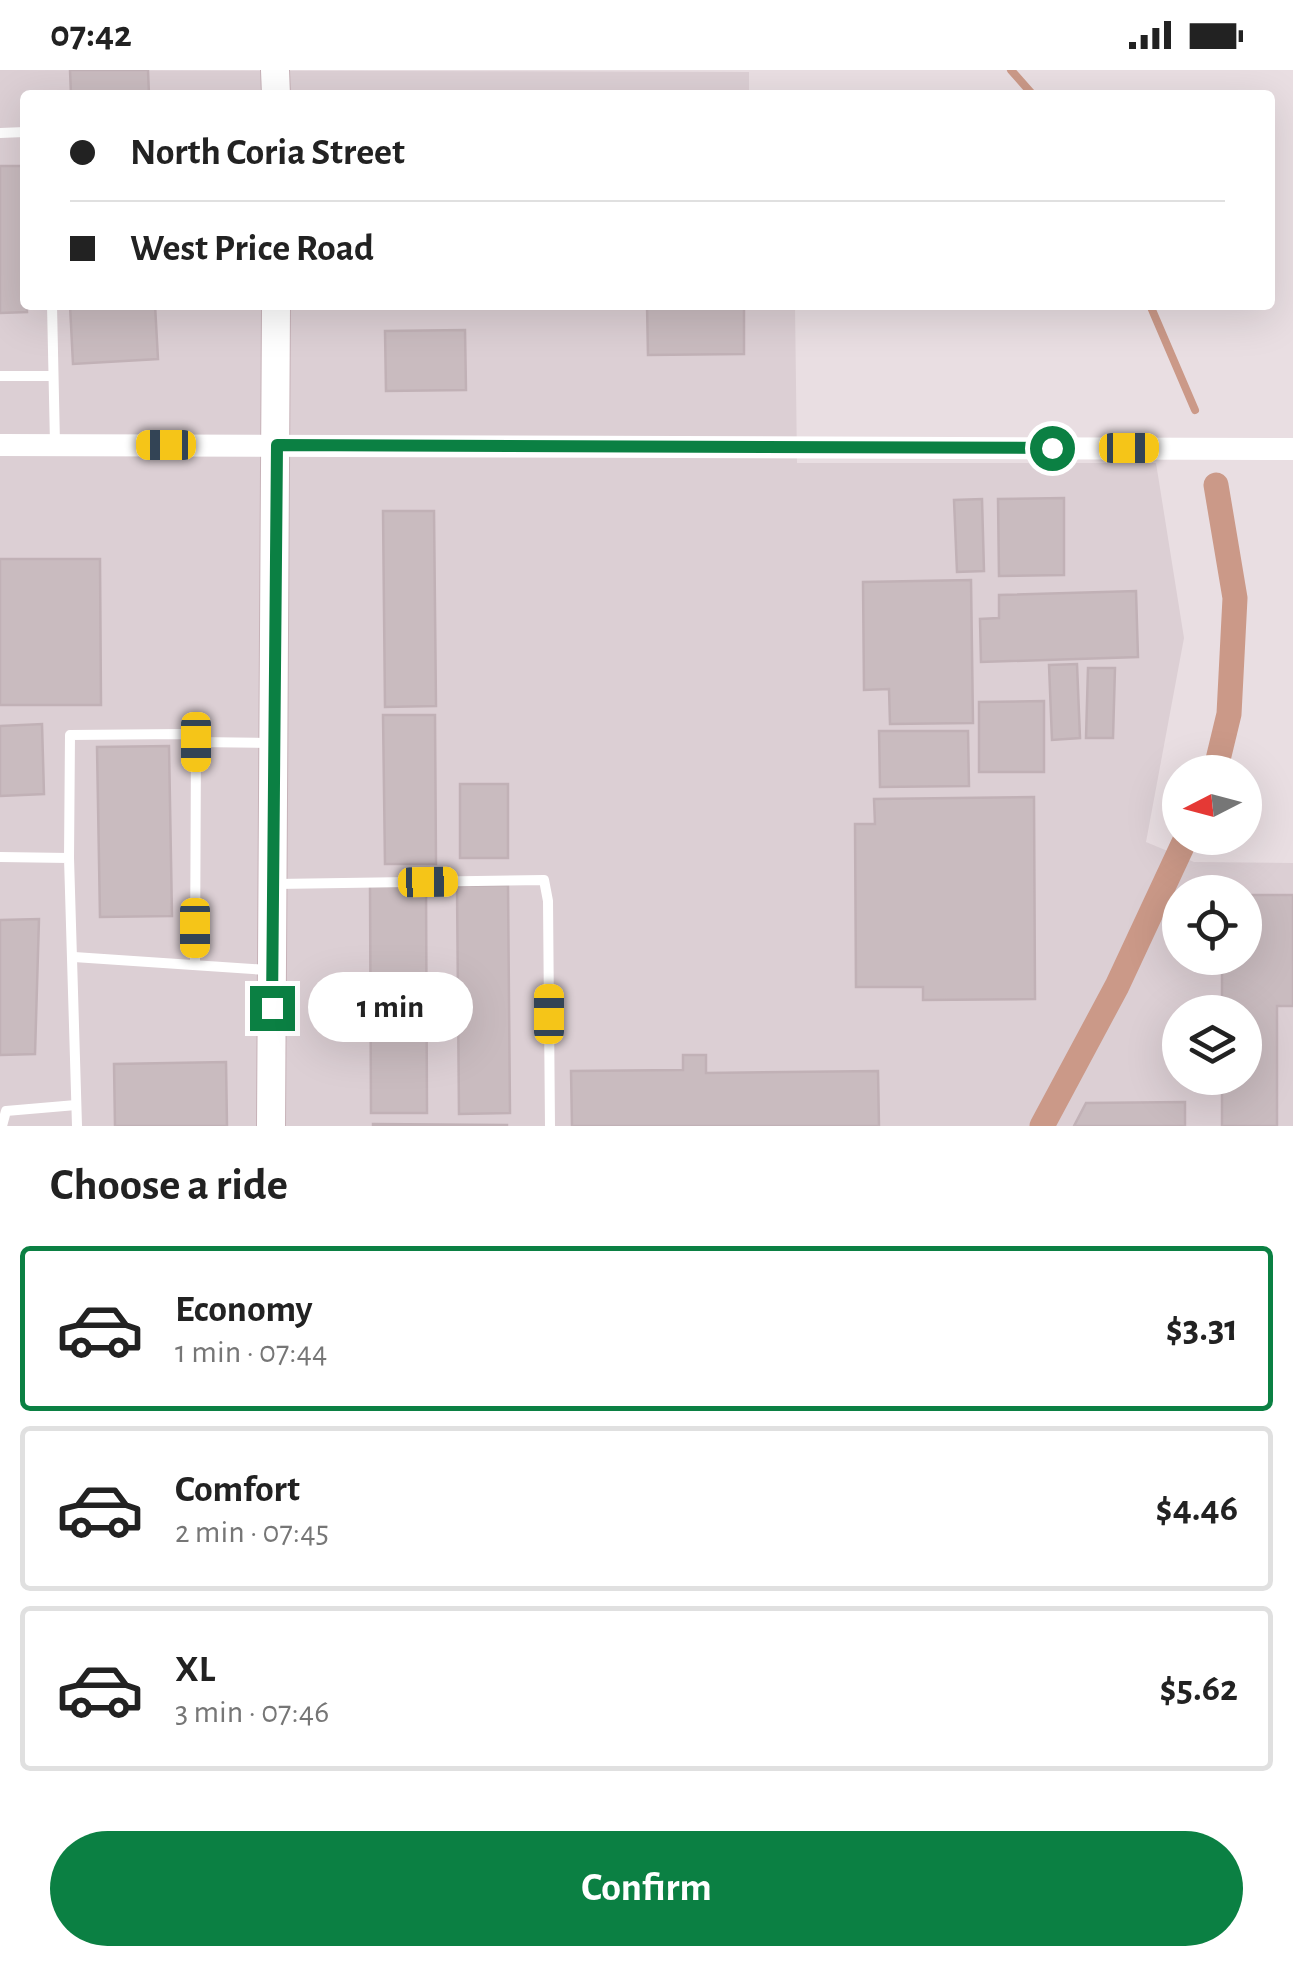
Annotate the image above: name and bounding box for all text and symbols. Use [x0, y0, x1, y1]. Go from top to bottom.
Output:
text: 07:42 [50, 16, 132, 54]
text: North Coria Street [130, 134, 405, 172]
text: West Price Road [130, 230, 374, 268]
route start [1030, 426, 1075, 471]
car [136, 430, 196, 460]
car [1099, 433, 1159, 463]
car [181, 712, 211, 772]
north arrow [1162, 755, 1262, 855]
map controls [1162, 755, 1262, 1095]
car [398, 866, 458, 898]
button: locate [1162, 875, 1262, 975]
car [180, 898, 210, 958]
callout: 1 min [307, 973, 472, 1043]
car [534, 984, 564, 1044]
route end [250, 986, 295, 1031]
text: 1 min [357, 991, 424, 1023]
button: layers [1162, 995, 1262, 1095]
text: Choose a ride [50, 1163, 288, 1208]
icon: car [55, 1284, 145, 1374]
text: Economy [175, 1291, 313, 1329]
text: $3.31 [1166, 1310, 1238, 1348]
text: 1 min · 07:44 [175, 1336, 327, 1368]
icon: car [55, 1464, 145, 1554]
text: Comfort [175, 1471, 300, 1509]
text: $4.46 [1156, 1490, 1238, 1528]
text: 2 min · 07:45 [175, 1516, 329, 1548]
icon: car [55, 1644, 145, 1734]
text: XL [175, 1651, 215, 1689]
text: $5.62 [1160, 1670, 1238, 1708]
text: 3 min · 07:46 [175, 1696, 329, 1728]
button: Confirm [50, 1831, 1243, 1946]

